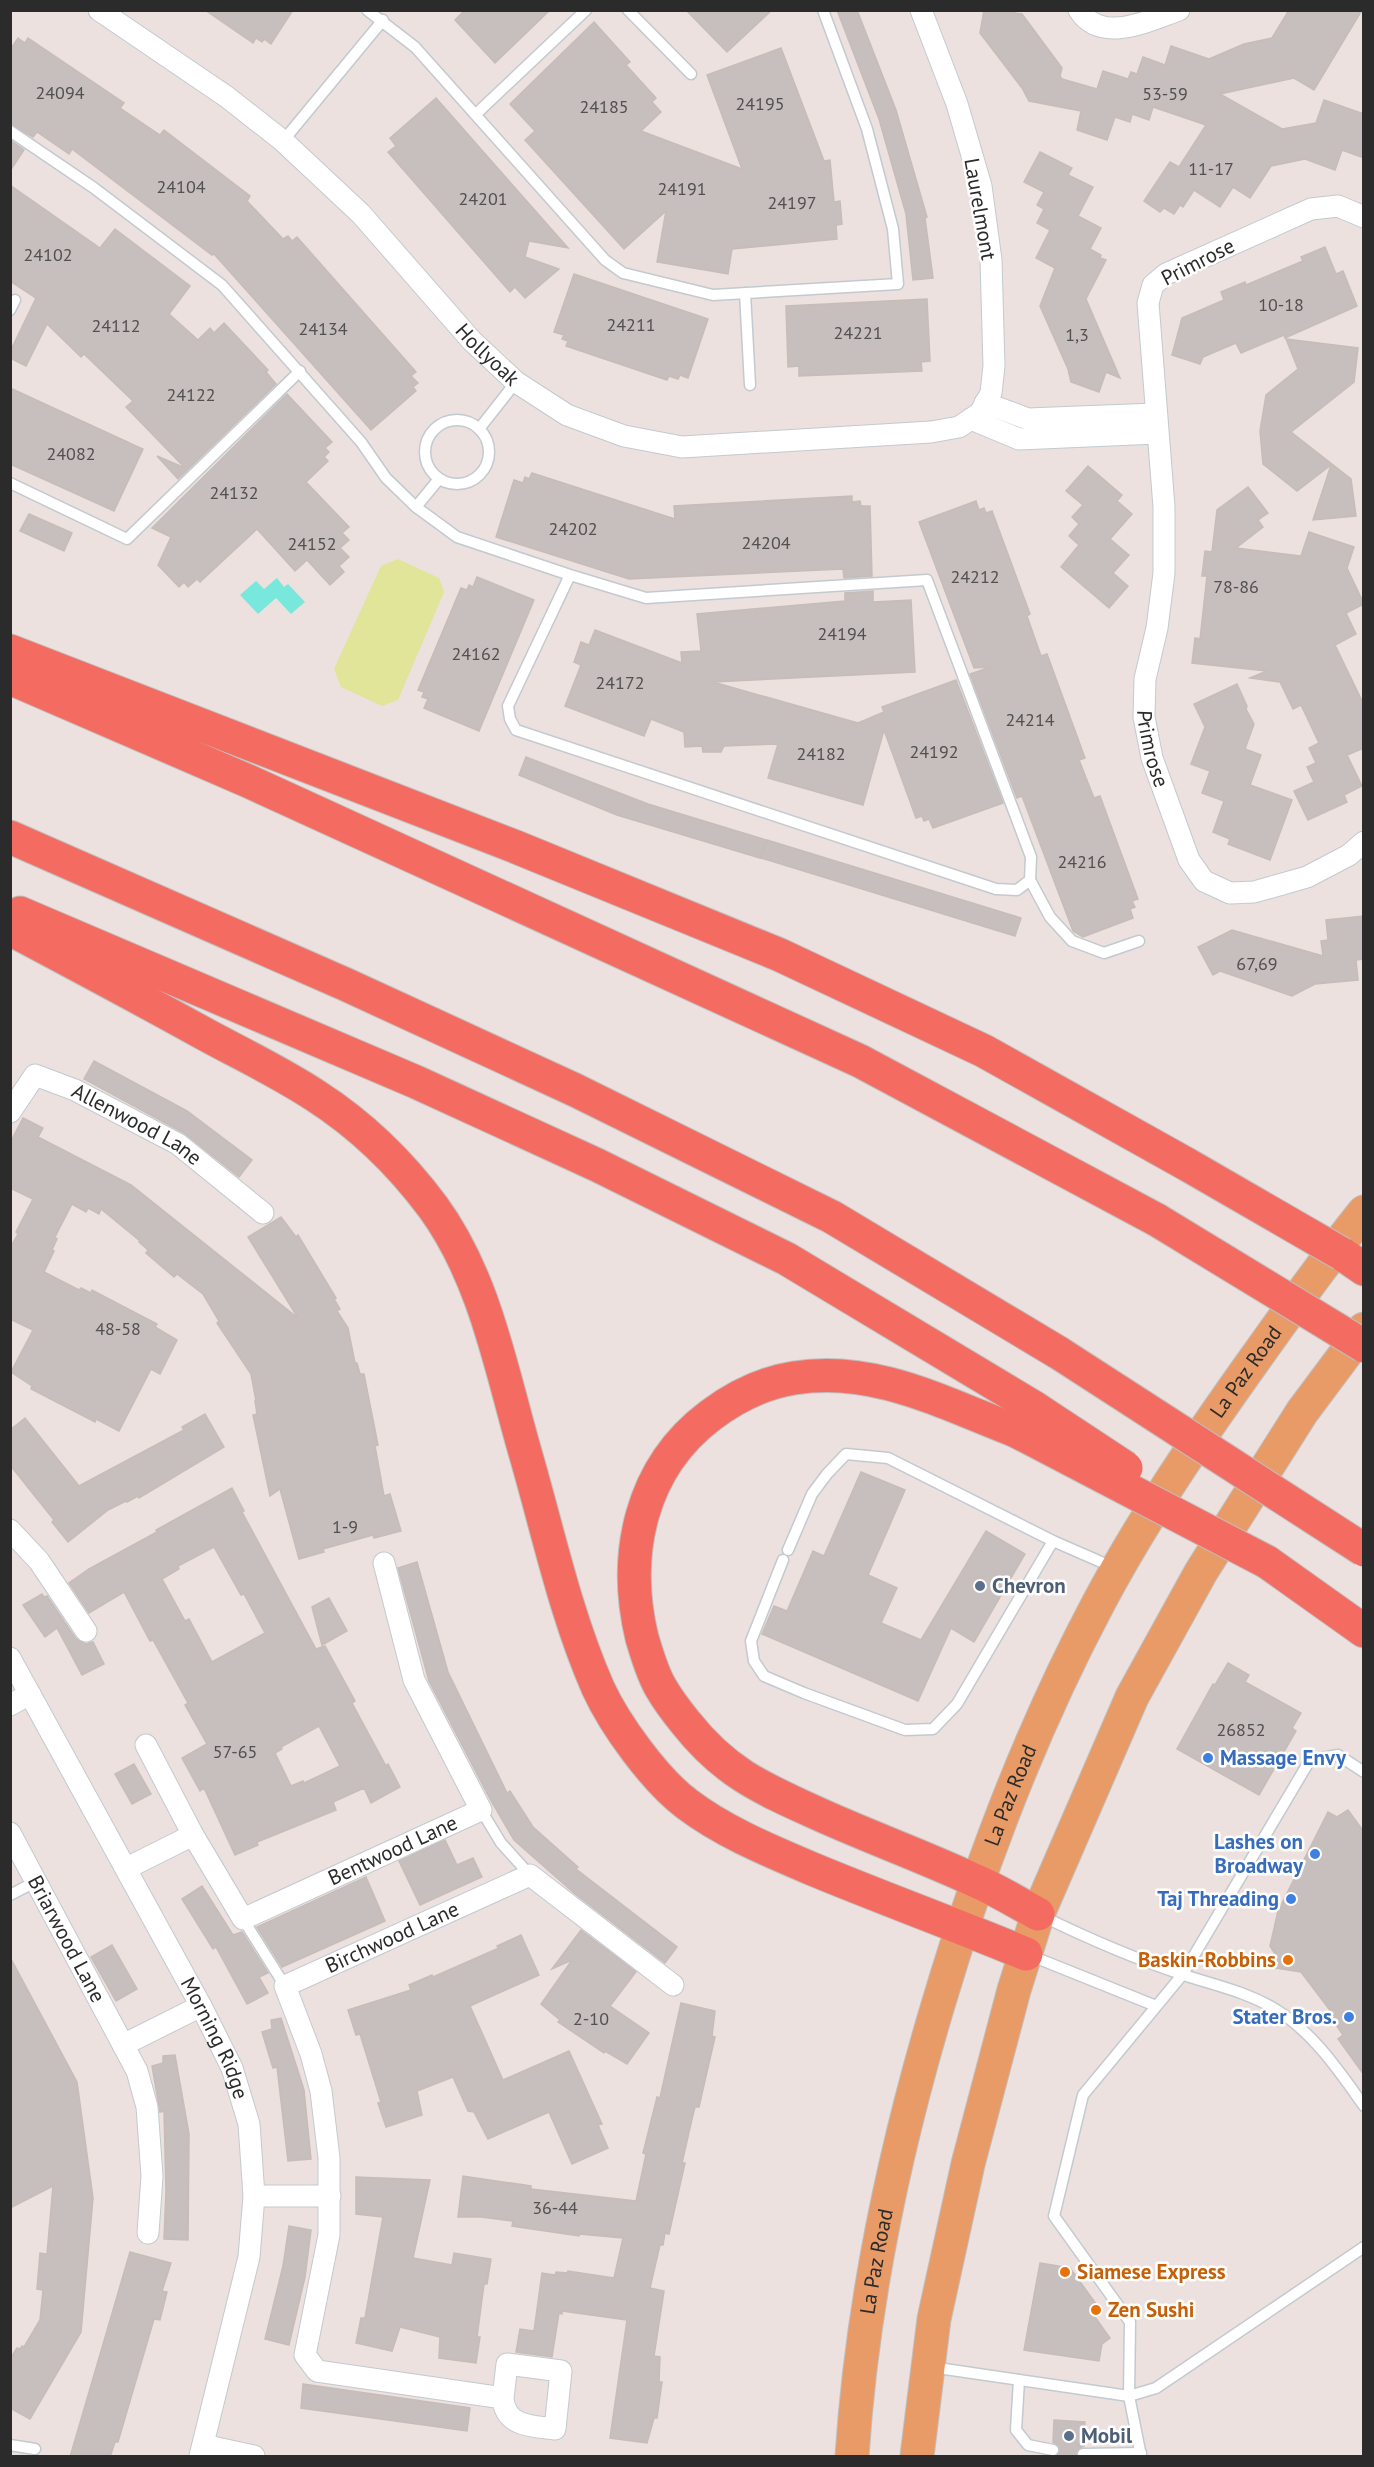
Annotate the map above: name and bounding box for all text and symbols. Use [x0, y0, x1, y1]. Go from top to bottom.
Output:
house number: 24094 [35, 81, 85, 104]
house number: 53-59 [1142, 82, 1188, 105]
house number: 24195 [735, 92, 785, 115]
house number: 24185 [579, 95, 629, 118]
street label: Laurelmont [958, 156, 1003, 262]
house number: 11-17 [1188, 157, 1234, 180]
house number: 24104 [156, 175, 206, 198]
house number: 24191 [657, 177, 707, 200]
house number: 24201 [458, 187, 508, 210]
house number: 24197 [767, 191, 817, 214]
street label: Primrose [1157, 232, 1239, 291]
house number: 24102 [23, 243, 73, 266]
house number: 10-18 [1258, 293, 1304, 316]
house number: 24211 [606, 313, 656, 336]
house number: 24112 [91, 314, 141, 337]
house number: 24134 [298, 317, 348, 340]
street label: Hollyoak [450, 317, 525, 391]
house number: 24221 [833, 321, 883, 344]
house number: 1,3 [1065, 323, 1089, 346]
house number: 24122 [166, 383, 216, 406]
house number: 24082 [46, 442, 96, 465]
house number: 24132 [209, 481, 259, 504]
house number: 24202 [548, 517, 598, 540]
house number: 24204 [741, 531, 791, 554]
house number: 24152 [287, 532, 337, 555]
house number: 24212 [950, 565, 1000, 588]
house number: 78-86 [1213, 575, 1259, 598]
house number: 24194 [817, 622, 867, 645]
house number: 24162 [451, 642, 501, 665]
house number: 24172 [595, 671, 645, 694]
house number: 24214 [1005, 708, 1055, 731]
street label: Primrose [1131, 710, 1175, 791]
house number: 24192 [909, 740, 959, 763]
house number: 24182 [796, 742, 846, 765]
house number: 24216 [1057, 850, 1107, 873]
house number: 67,69 [1236, 952, 1278, 975]
street label: Allenwood Lane [68, 1077, 207, 1171]
house number: 48-58 [95, 1317, 141, 1340]
street label: La Paz Road [1204, 1320, 1287, 1423]
house number: 1-9 [332, 1515, 358, 1538]
place label: Chevron [992, 1572, 1066, 1599]
marker: Chevron [973, 1579, 987, 1593]
house number: 26852 [1216, 1718, 1266, 1741]
house number: 57-65 [213, 1740, 257, 1763]
street label: La Paz Road [978, 1740, 1042, 1850]
place label: Massage Envy [1220, 1744, 1347, 1771]
marker: Massage Envy [1201, 1751, 1215, 1765]
street label: Bentwood Lane [324, 1809, 461, 1891]
place label: Lashes on Broadway [1214, 1828, 1304, 1879]
marker: Lashes on Broadway [1308, 1847, 1322, 1861]
street label: Briarwood Lane [22, 1870, 112, 2007]
place label: Taj Threading [1157, 1885, 1279, 1912]
marker: Taj Threading [1284, 1892, 1298, 1906]
street label: Birchwood Lane [321, 1895, 463, 1979]
place label: Baskin-Robbins [1138, 1946, 1276, 1973]
marker: Baskin-Robbins [1281, 1953, 1295, 1967]
street label: Morning Ridge [175, 1972, 255, 2102]
place label: Stater Bros. [1232, 2003, 1337, 2030]
house number: 2-10 [573, 2007, 609, 2030]
marker: Stater Bros. [1342, 2010, 1356, 2024]
house number: 36-44 [532, 2196, 578, 2219]
street label: La Paz Road [854, 2206, 899, 2316]
place label: Siamese Express [1077, 2258, 1226, 2285]
marker: Siamese Express [1058, 2265, 1072, 2279]
place label: Zen Sushi [1108, 2296, 1194, 2323]
marker: Zen Sushi [1089, 2303, 1103, 2317]
place label: Mobil [1081, 2422, 1133, 2449]
marker: Mobil [1062, 2429, 1076, 2443]

